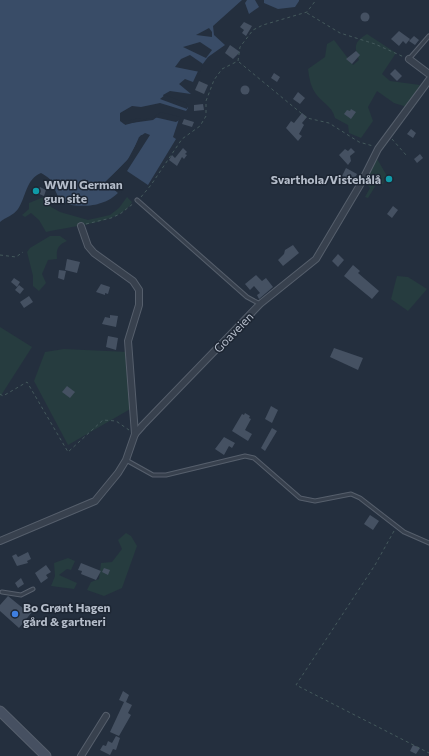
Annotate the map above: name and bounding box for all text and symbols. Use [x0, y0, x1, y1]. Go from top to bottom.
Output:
place label: Svarthola/Vistehålå [271, 172, 381, 186]
marker: Svarthola/Vistehålå [384, 174, 394, 184]
place label: WWII German gun site [44, 177, 123, 205]
marker: WWII German gun site [31, 186, 41, 196]
street label: Goaveien [210, 309, 256, 355]
place label: Bo Grønt Hagen gård & gartneri [23, 600, 111, 628]
marker: Bo Grønt Hagen gård & gartneri [10, 609, 20, 619]

